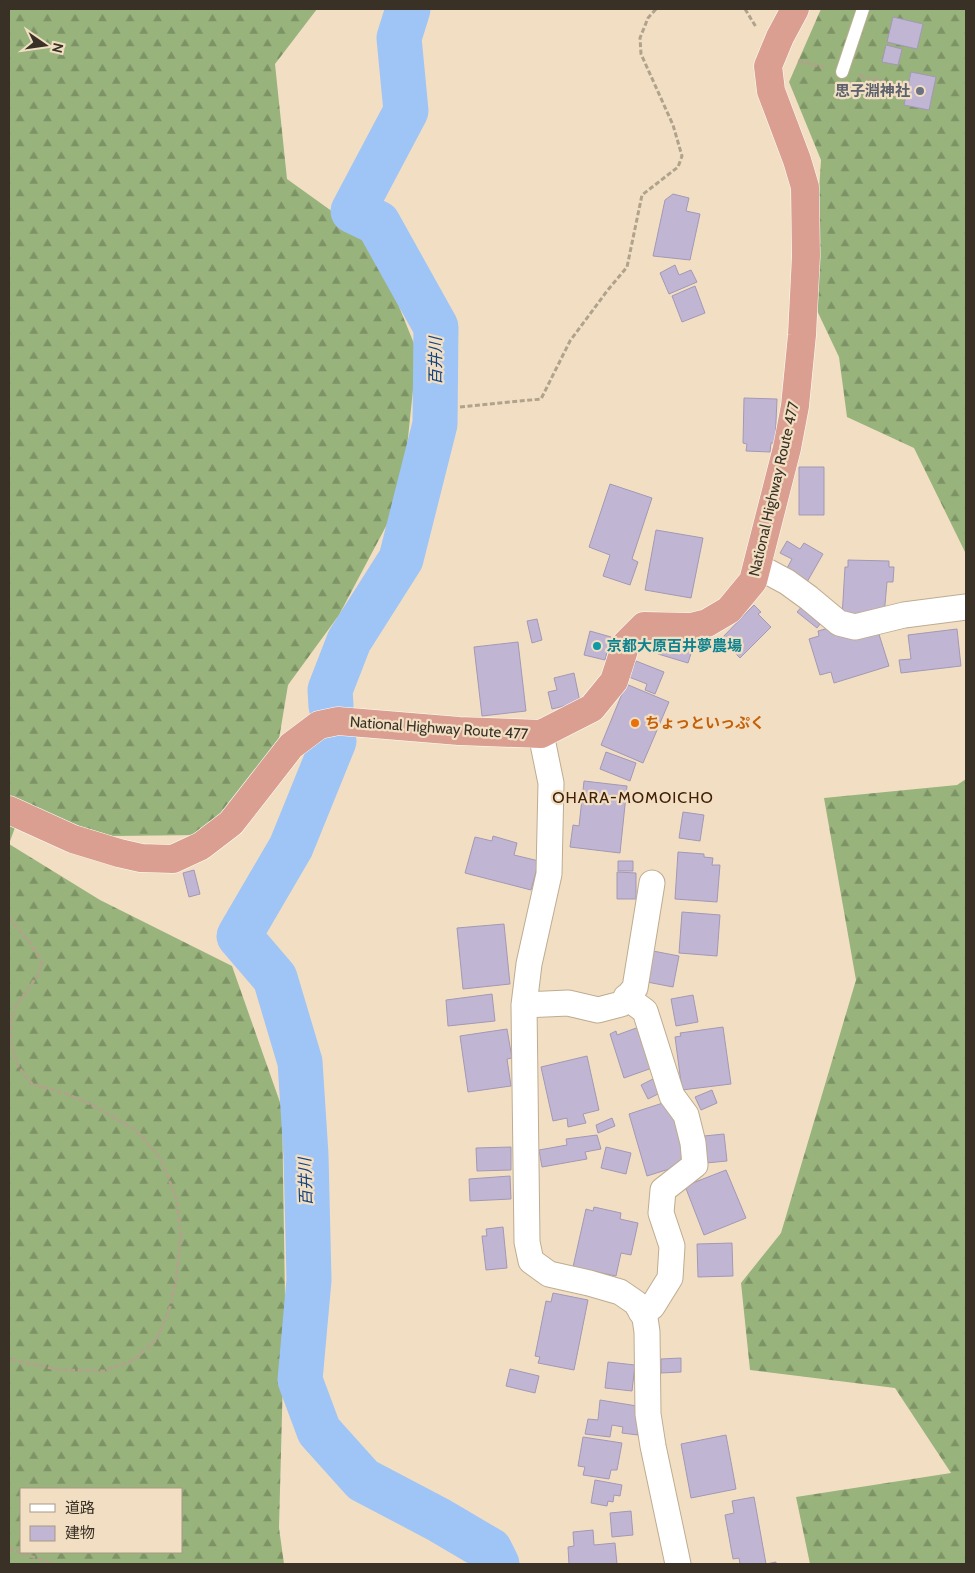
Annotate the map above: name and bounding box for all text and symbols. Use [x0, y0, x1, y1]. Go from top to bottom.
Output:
north arrow [20, 20, 70, 70]
text: N [48, 41, 68, 55]
place label: 思子淵神社 [835, 82, 910, 100]
marker: 思子淵神社 [914, 85, 926, 97]
water label: 百井川 [426, 335, 445, 385]
street label: National Highway Route 477 [745, 399, 803, 578]
place label: 京都大原百井夢農場 [607, 637, 742, 655]
marker: 京都大原百井夢農場 [591, 640, 603, 652]
street label: National Highway Route 477 [349, 713, 529, 743]
place label: ちょっといっぷく [645, 714, 765, 732]
marker: ちょっといっぷく [629, 717, 641, 729]
district label: OHARA-MOMOICHO [552, 788, 714, 807]
water label: 百井川 [295, 1156, 316, 1206]
legend [20, 1488, 182, 1553]
text: 道路 [65, 1499, 95, 1517]
text: 建物 [65, 1524, 95, 1542]

